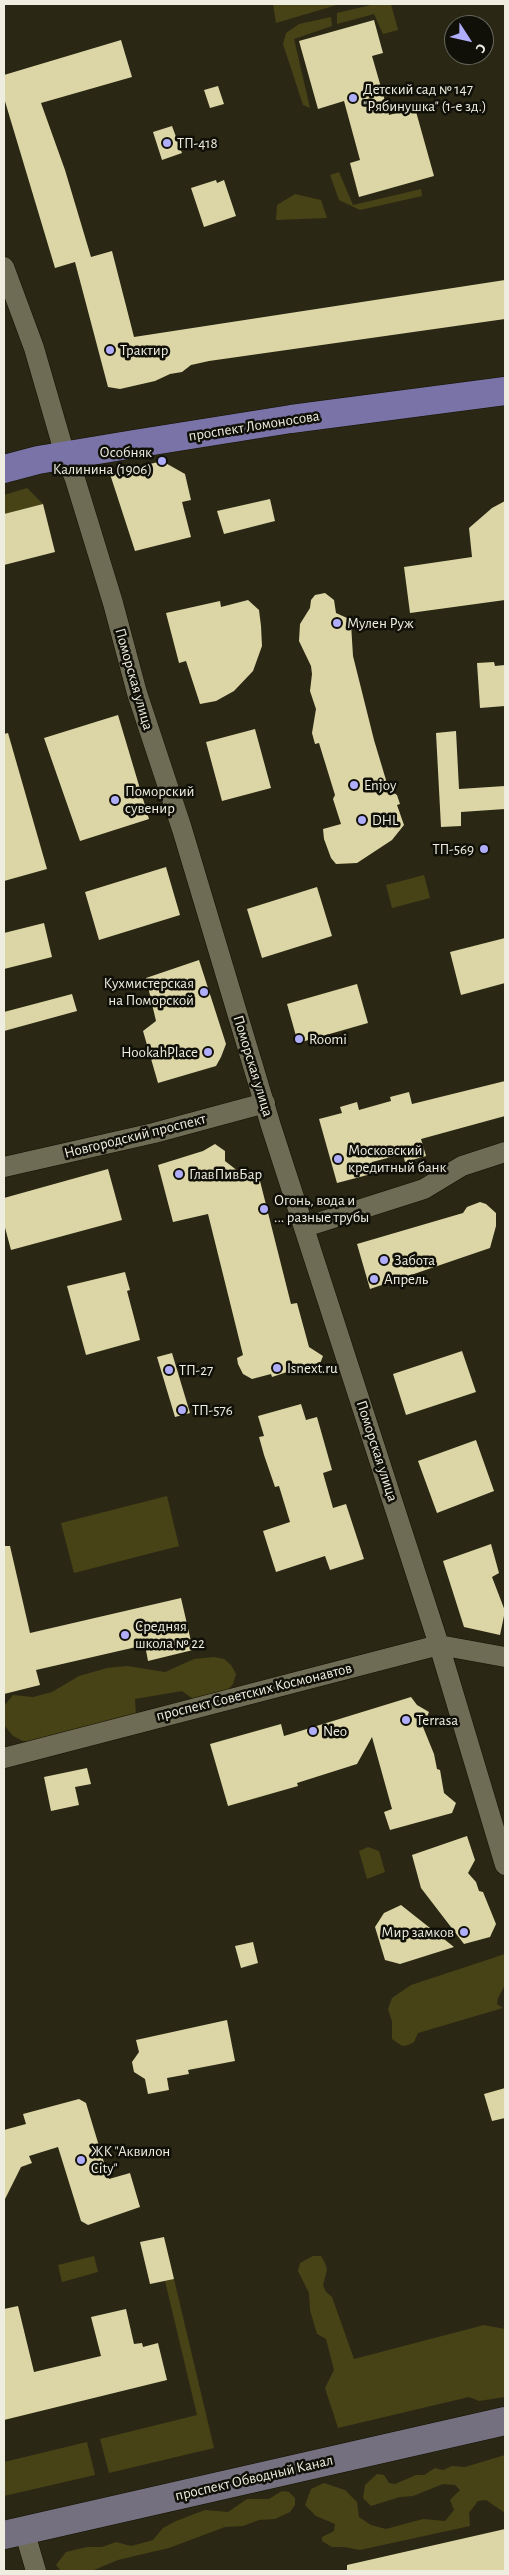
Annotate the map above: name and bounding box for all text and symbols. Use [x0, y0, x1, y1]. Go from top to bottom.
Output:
north arrow [444, 15, 494, 65]
text: С [473, 41, 488, 55]
place label: Детский сад № 147 "Рябинушка" (1-е зд.) [363, 80, 486, 115]
marker: Детский сад № 147 "Рябинушка" (1-е зд.) [347, 92, 359, 104]
place label: ТП-418 [177, 134, 218, 152]
marker: ТП-418 [161, 137, 173, 149]
place label: Трактир [120, 341, 168, 359]
marker: Трактир [104, 344, 116, 356]
street label: проспект Ломоносова [187, 407, 321, 445]
place label: Особняк Калинина (1906) [53, 443, 152, 478]
marker: Особняк Калинина (1906) [156, 455, 168, 467]
place label: Мулен Руж [347, 614, 414, 632]
marker: Мулен Руж [331, 617, 343, 629]
street label: Поморская улица [111, 626, 157, 732]
place label: Enjoy [364, 776, 396, 794]
marker: Enjoy [348, 779, 360, 791]
place label: Поморский сувенир [125, 782, 194, 817]
marker: Поморский сувенир [109, 794, 121, 806]
place label: DHL [372, 811, 398, 829]
marker: DHL [356, 814, 368, 826]
place label: ТП-569 [432, 840, 474, 858]
marker: ТП-569 [478, 843, 490, 855]
place label: Кухмистерская на Поморской [104, 974, 194, 1009]
marker: Кухмистерская на Поморской [198, 986, 210, 998]
street label: Поморская улица [229, 1013, 277, 1119]
place label: Roomi [309, 1030, 347, 1048]
marker: Roomi [293, 1033, 305, 1045]
place label: HookahPlace [121, 1043, 198, 1061]
marker: HookahPlace [202, 1046, 214, 1058]
street label: Новгородский проспект [62, 1110, 208, 1162]
place label: Московский кредитный банк [348, 1141, 446, 1176]
marker: Московский кредитный банк [332, 1153, 344, 1165]
place label: ГлавПивБар [189, 1165, 262, 1183]
marker: ГлавПивБар [173, 1168, 185, 1180]
place label: Огонь, вода и ... разные трубы [274, 1191, 369, 1226]
marker: Огонь, вода и ... разные трубы [258, 1203, 270, 1215]
place label: Забота [394, 1251, 435, 1269]
marker: Забота [378, 1254, 390, 1266]
place label: Апрель [384, 1270, 428, 1288]
marker: Апрель [368, 1273, 380, 1285]
place label: Isnext.ru [287, 1359, 338, 1377]
place label: ТП-27 [179, 1361, 213, 1379]
marker: Isnext.ru [271, 1362, 283, 1374]
marker: ТП-27 [163, 1364, 175, 1376]
street label: Поморская улица [352, 1398, 402, 1504]
place label: ТП-576 [192, 1401, 233, 1419]
marker: ТП-576 [176, 1404, 188, 1416]
place label: Средняя школа № 22 [135, 1617, 205, 1652]
marker: Средняя школа № 22 [119, 1629, 131, 1641]
street label: проспект Советских Космонавтов [154, 1659, 354, 1725]
place label: Terrasa [416, 1711, 458, 1729]
marker: Terrasa [400, 1714, 412, 1726]
place label: Neo [323, 1722, 347, 1740]
marker: Neo [307, 1725, 319, 1737]
place label: Мир замков [381, 1923, 454, 1941]
marker: Мир замков [458, 1926, 470, 1938]
place label: ЖК "Аквилон City" [91, 2142, 170, 2177]
marker: ЖК "Аквилон City" [75, 2154, 87, 2166]
street label: проспект Обводный Канал [173, 2451, 335, 2505]

